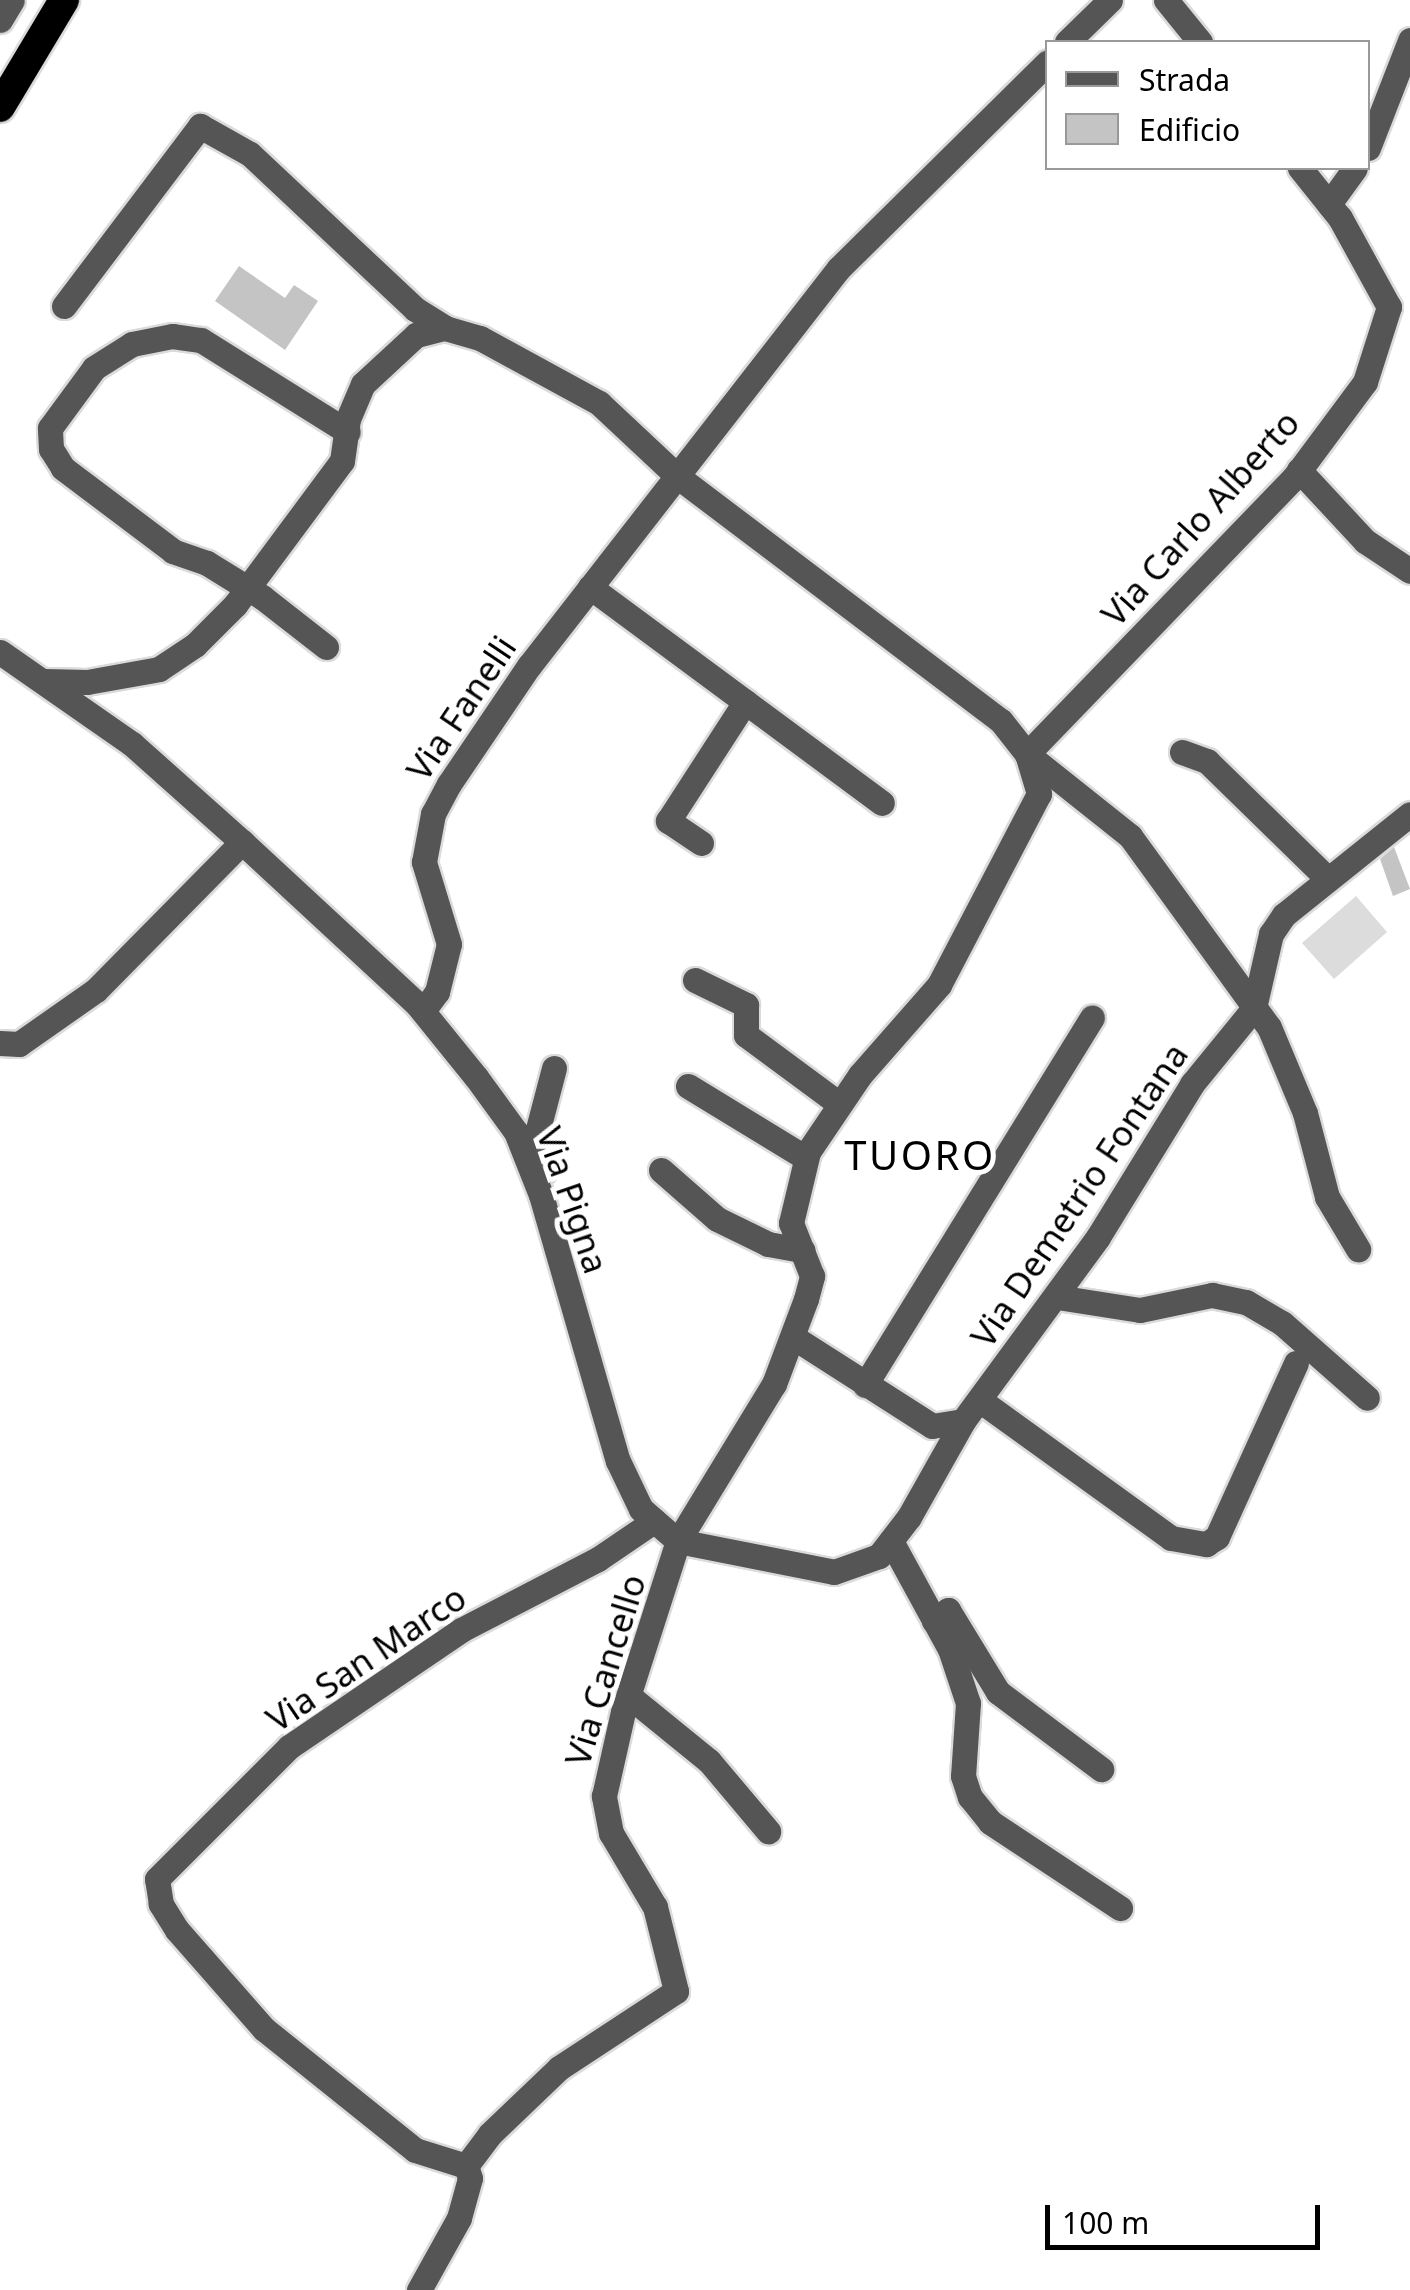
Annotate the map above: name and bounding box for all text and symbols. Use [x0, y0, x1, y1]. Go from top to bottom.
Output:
legend [1045, 40, 1370, 170]
text: Strada [1139, 59, 1230, 100]
text: Edificio [1139, 109, 1240, 150]
street label: Via Carlo Alberto [1092, 402, 1308, 634]
street label: Via Fanelli [397, 628, 525, 788]
street label: Via Demetrio Fontana [962, 1035, 1196, 1355]
street label: Via Pigna [528, 1121, 618, 1279]
district label: TUORO [844, 1131, 996, 1179]
street label: Via Cancello [556, 1569, 654, 1771]
street label: Via San Marco [258, 1576, 474, 1740]
scale bar [1050, 2185, 1325, 2247]
text: 100 m [1062, 2202, 1149, 2243]

